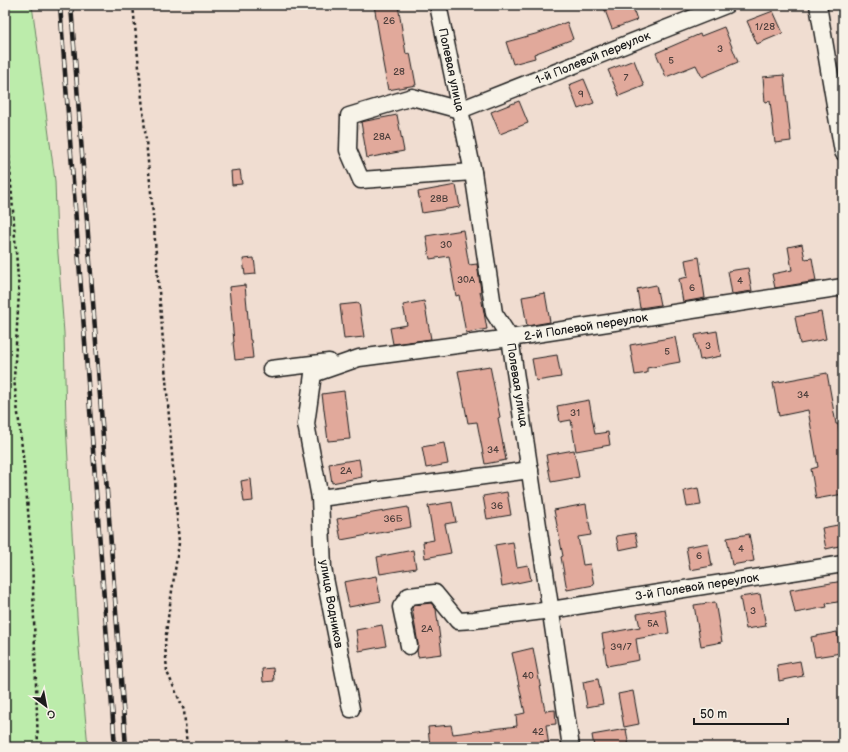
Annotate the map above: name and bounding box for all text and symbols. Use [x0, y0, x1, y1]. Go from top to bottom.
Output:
house number: 26 [383, 15, 395, 27]
house number: 1/28 [755, 21, 775, 33]
street label: Полевая улица [435, 27, 467, 113]
street label: 1-й Полевой переулок [533, 28, 653, 88]
house number: 3 [717, 43, 723, 55]
house number: 5 [668, 55, 674, 67]
house number: 28 [393, 66, 405, 78]
house number: 7 [624, 72, 629, 84]
house number: 9 [578, 88, 584, 100]
house number: 28А [373, 131, 392, 143]
house number: 28В [430, 193, 449, 205]
house number: 30 [440, 239, 452, 251]
house number: 30А [457, 274, 476, 286]
house number: 4 [737, 275, 743, 287]
house number: 6 [689, 282, 695, 294]
street label: 2-й Полевой переулок [523, 310, 649, 344]
house number: 3 [705, 340, 711, 352]
street label: Полевая улица [503, 342, 531, 428]
house number: 5 [664, 346, 670, 358]
house number: 34 [797, 389, 809, 401]
house number: 31 [570, 407, 580, 419]
house number: 34 [487, 444, 499, 456]
house number: 2А [340, 465, 353, 477]
house number: 36 [491, 500, 503, 512]
house number: 36Б [383, 513, 403, 525]
house number: 4 [738, 543, 744, 555]
house number: 6 [696, 550, 702, 562]
street label: улица Водников [316, 559, 346, 650]
street label: 3-й Полевой переулок [634, 570, 761, 604]
house number: 3 [750, 605, 756, 617]
house number: 5А [647, 618, 660, 630]
house number: 2А [421, 623, 434, 635]
house number: 39/7 [610, 641, 632, 653]
house number: 40 [522, 670, 534, 682]
north arrow [26, 686, 66, 726]
scale bar [694, 700, 788, 726]
text: С [44, 707, 58, 722]
text: 50 m [700, 707, 727, 722]
house number: 42 [532, 726, 544, 738]

